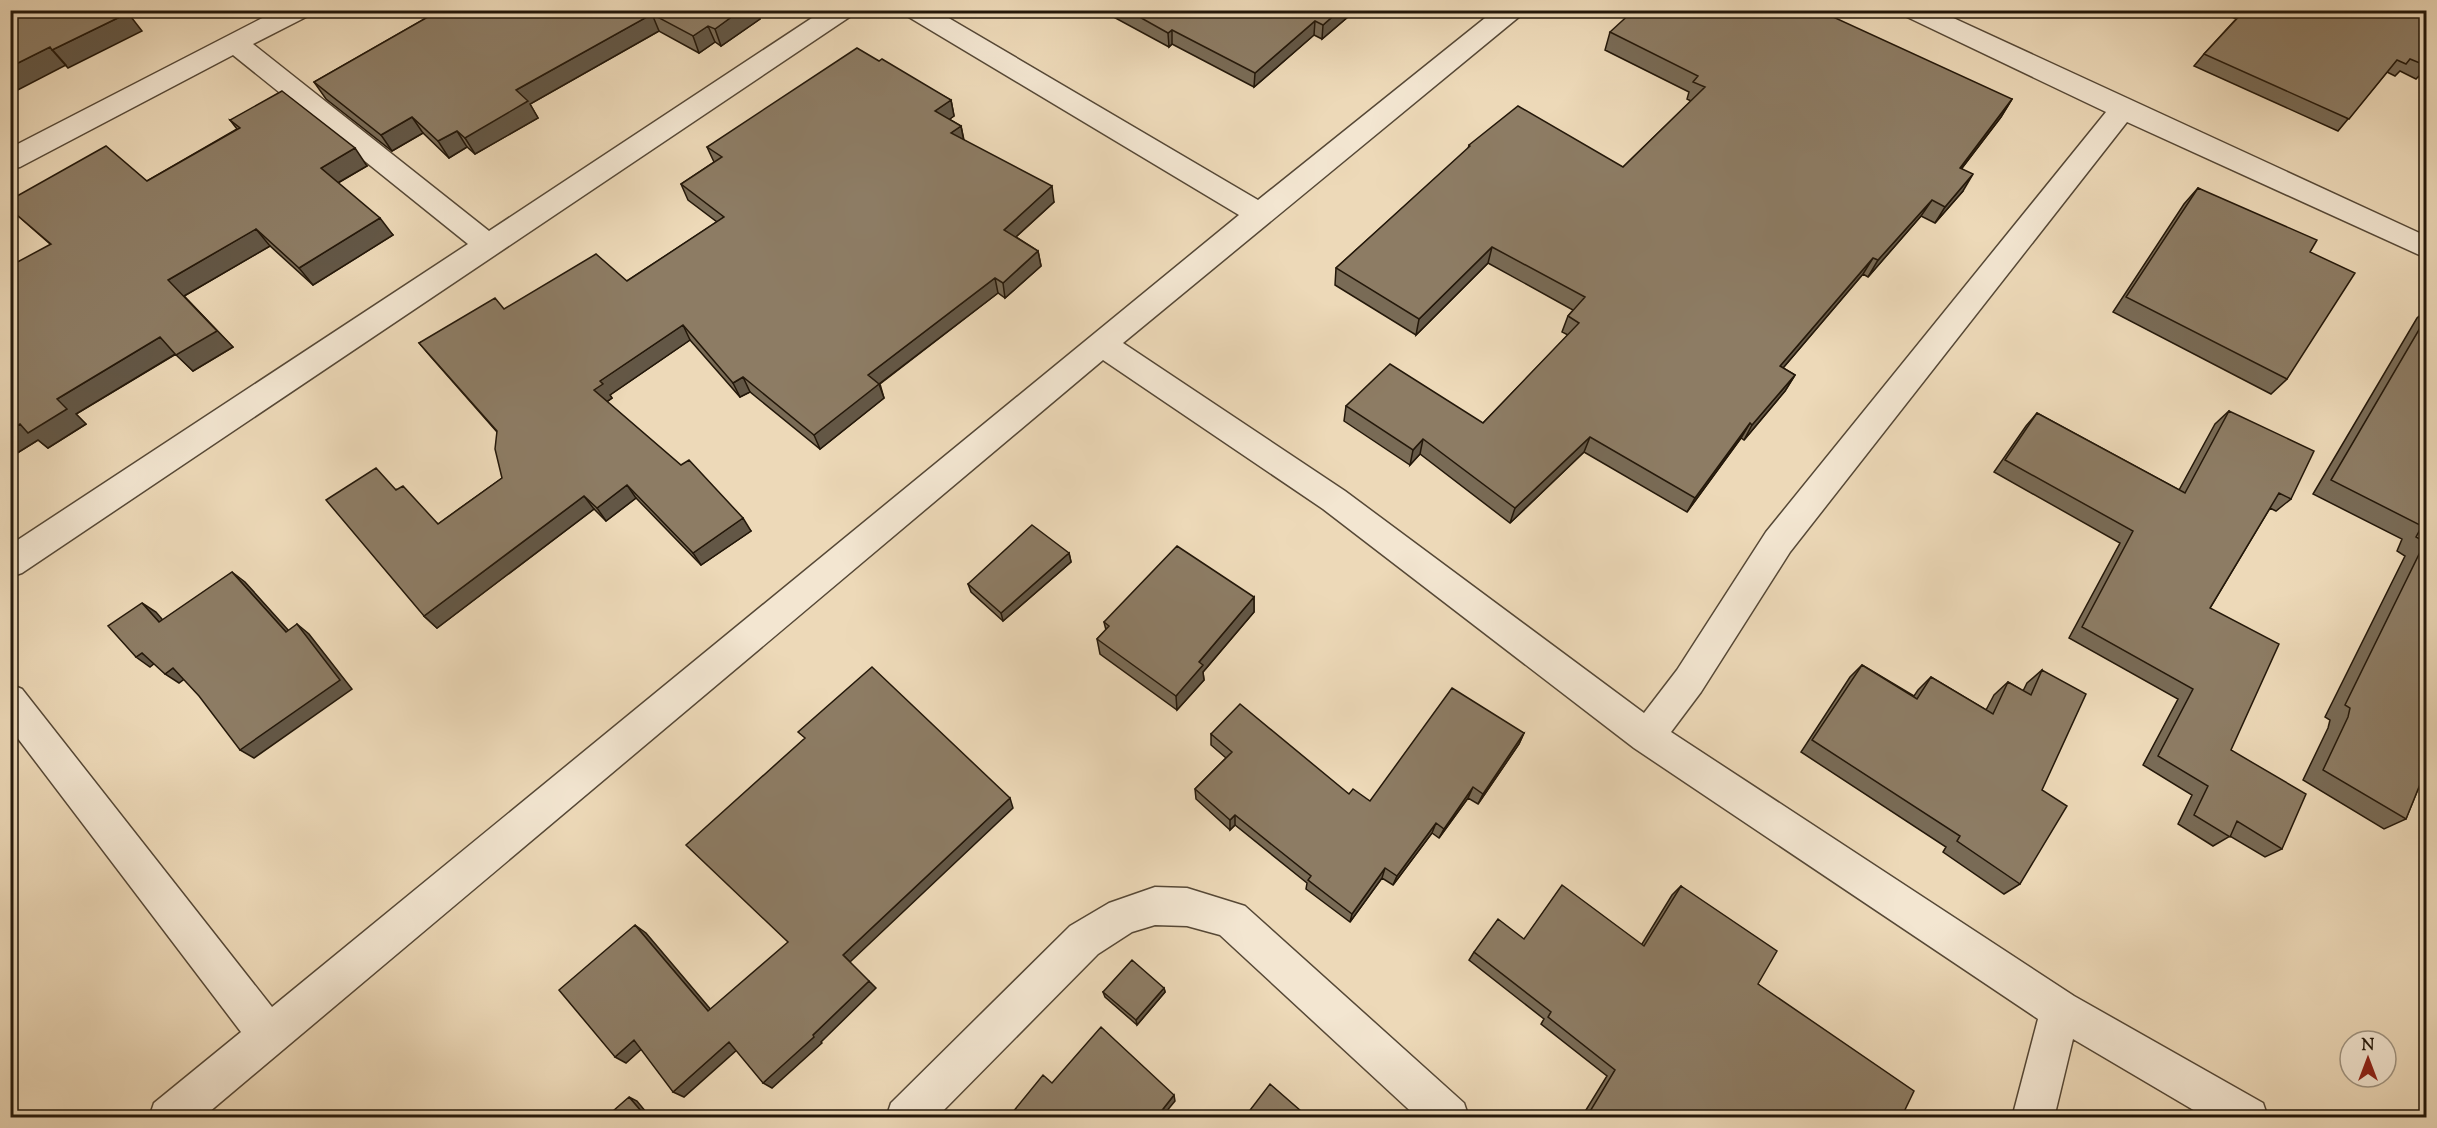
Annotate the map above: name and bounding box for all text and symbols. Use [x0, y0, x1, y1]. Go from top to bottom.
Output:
north arrow [2338, 1029, 2398, 1089]
text: N [2362, 1035, 2375, 1058]

